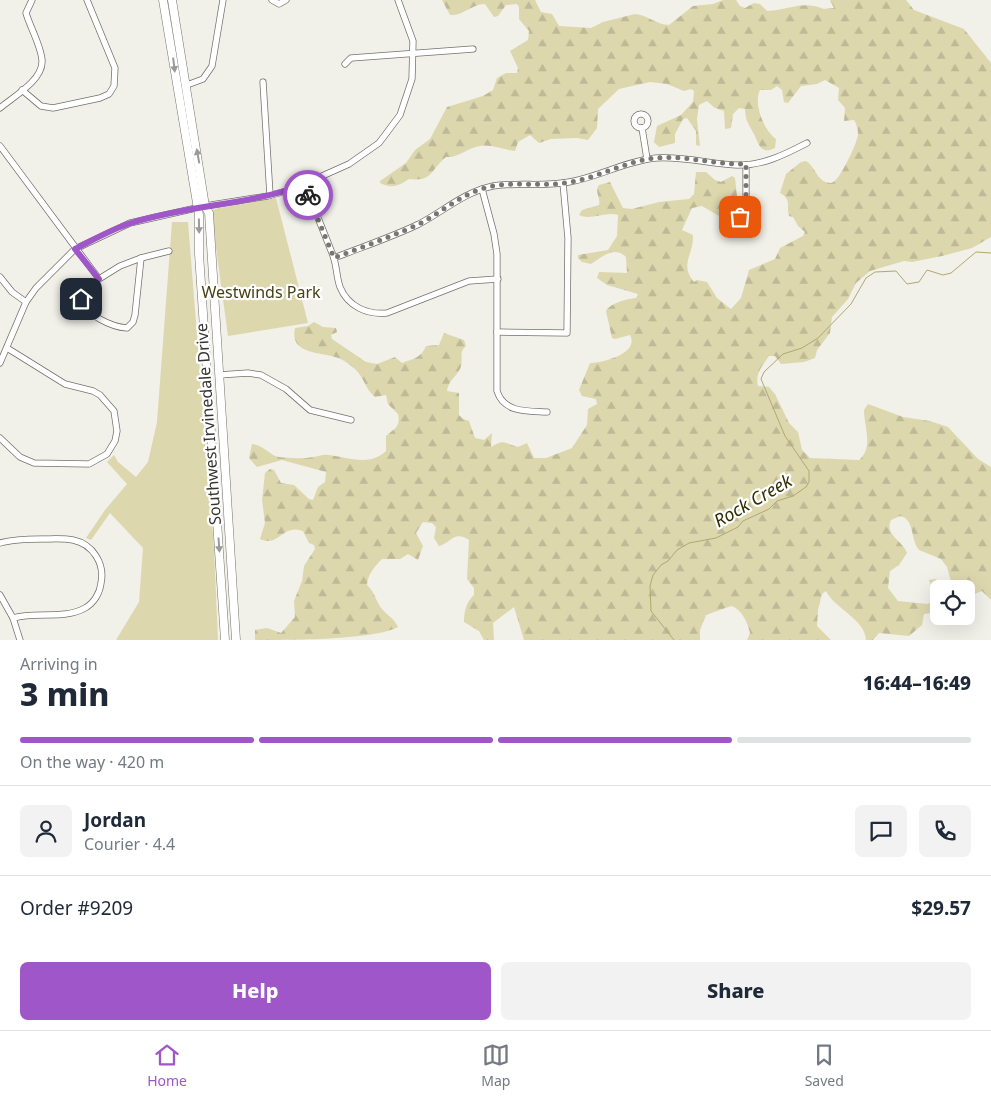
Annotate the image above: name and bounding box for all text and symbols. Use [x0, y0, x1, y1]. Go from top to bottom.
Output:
one-way arrow [170, 58, 178, 74]
one-way arrow [194, 148, 202, 164]
courier [283, 170, 333, 220]
icon: bike [294, 181, 322, 209]
pin [719, 196, 761, 238]
icon: bag [726, 203, 754, 231]
one-way arrow [195, 218, 203, 234]
pin [60, 278, 102, 320]
park label: Westwinds Park [201, 281, 321, 303]
icon: home [67, 285, 95, 313]
street label: Southwest Irvinedale Drive [190, 322, 226, 526]
water label: Rock Creek [709, 468, 797, 532]
one-way arrow [216, 537, 224, 553]
map controls [930, 580, 975, 625]
button: locate [930, 580, 975, 625]
text: Arriving in [20, 653, 98, 675]
text: 16:44–16:49 [863, 670, 971, 696]
text: 3 min [20, 672, 109, 715]
text: On the way · 420 m [20, 751, 164, 773]
button: person [20, 805, 72, 857]
button: chat [855, 805, 907, 857]
button: phone [919, 805, 971, 857]
text: Jordan [84, 807, 146, 833]
text: Courier · 4.4 [84, 833, 175, 855]
text: Order #9209 [20, 895, 133, 921]
text: $29.57 [911, 895, 971, 921]
button: Help [20, 962, 491, 1020]
button: Share [501, 962, 971, 1020]
tab: Home [147, 1041, 187, 1090]
tab: Map [481, 1041, 510, 1090]
tab: Saved [805, 1041, 844, 1090]

